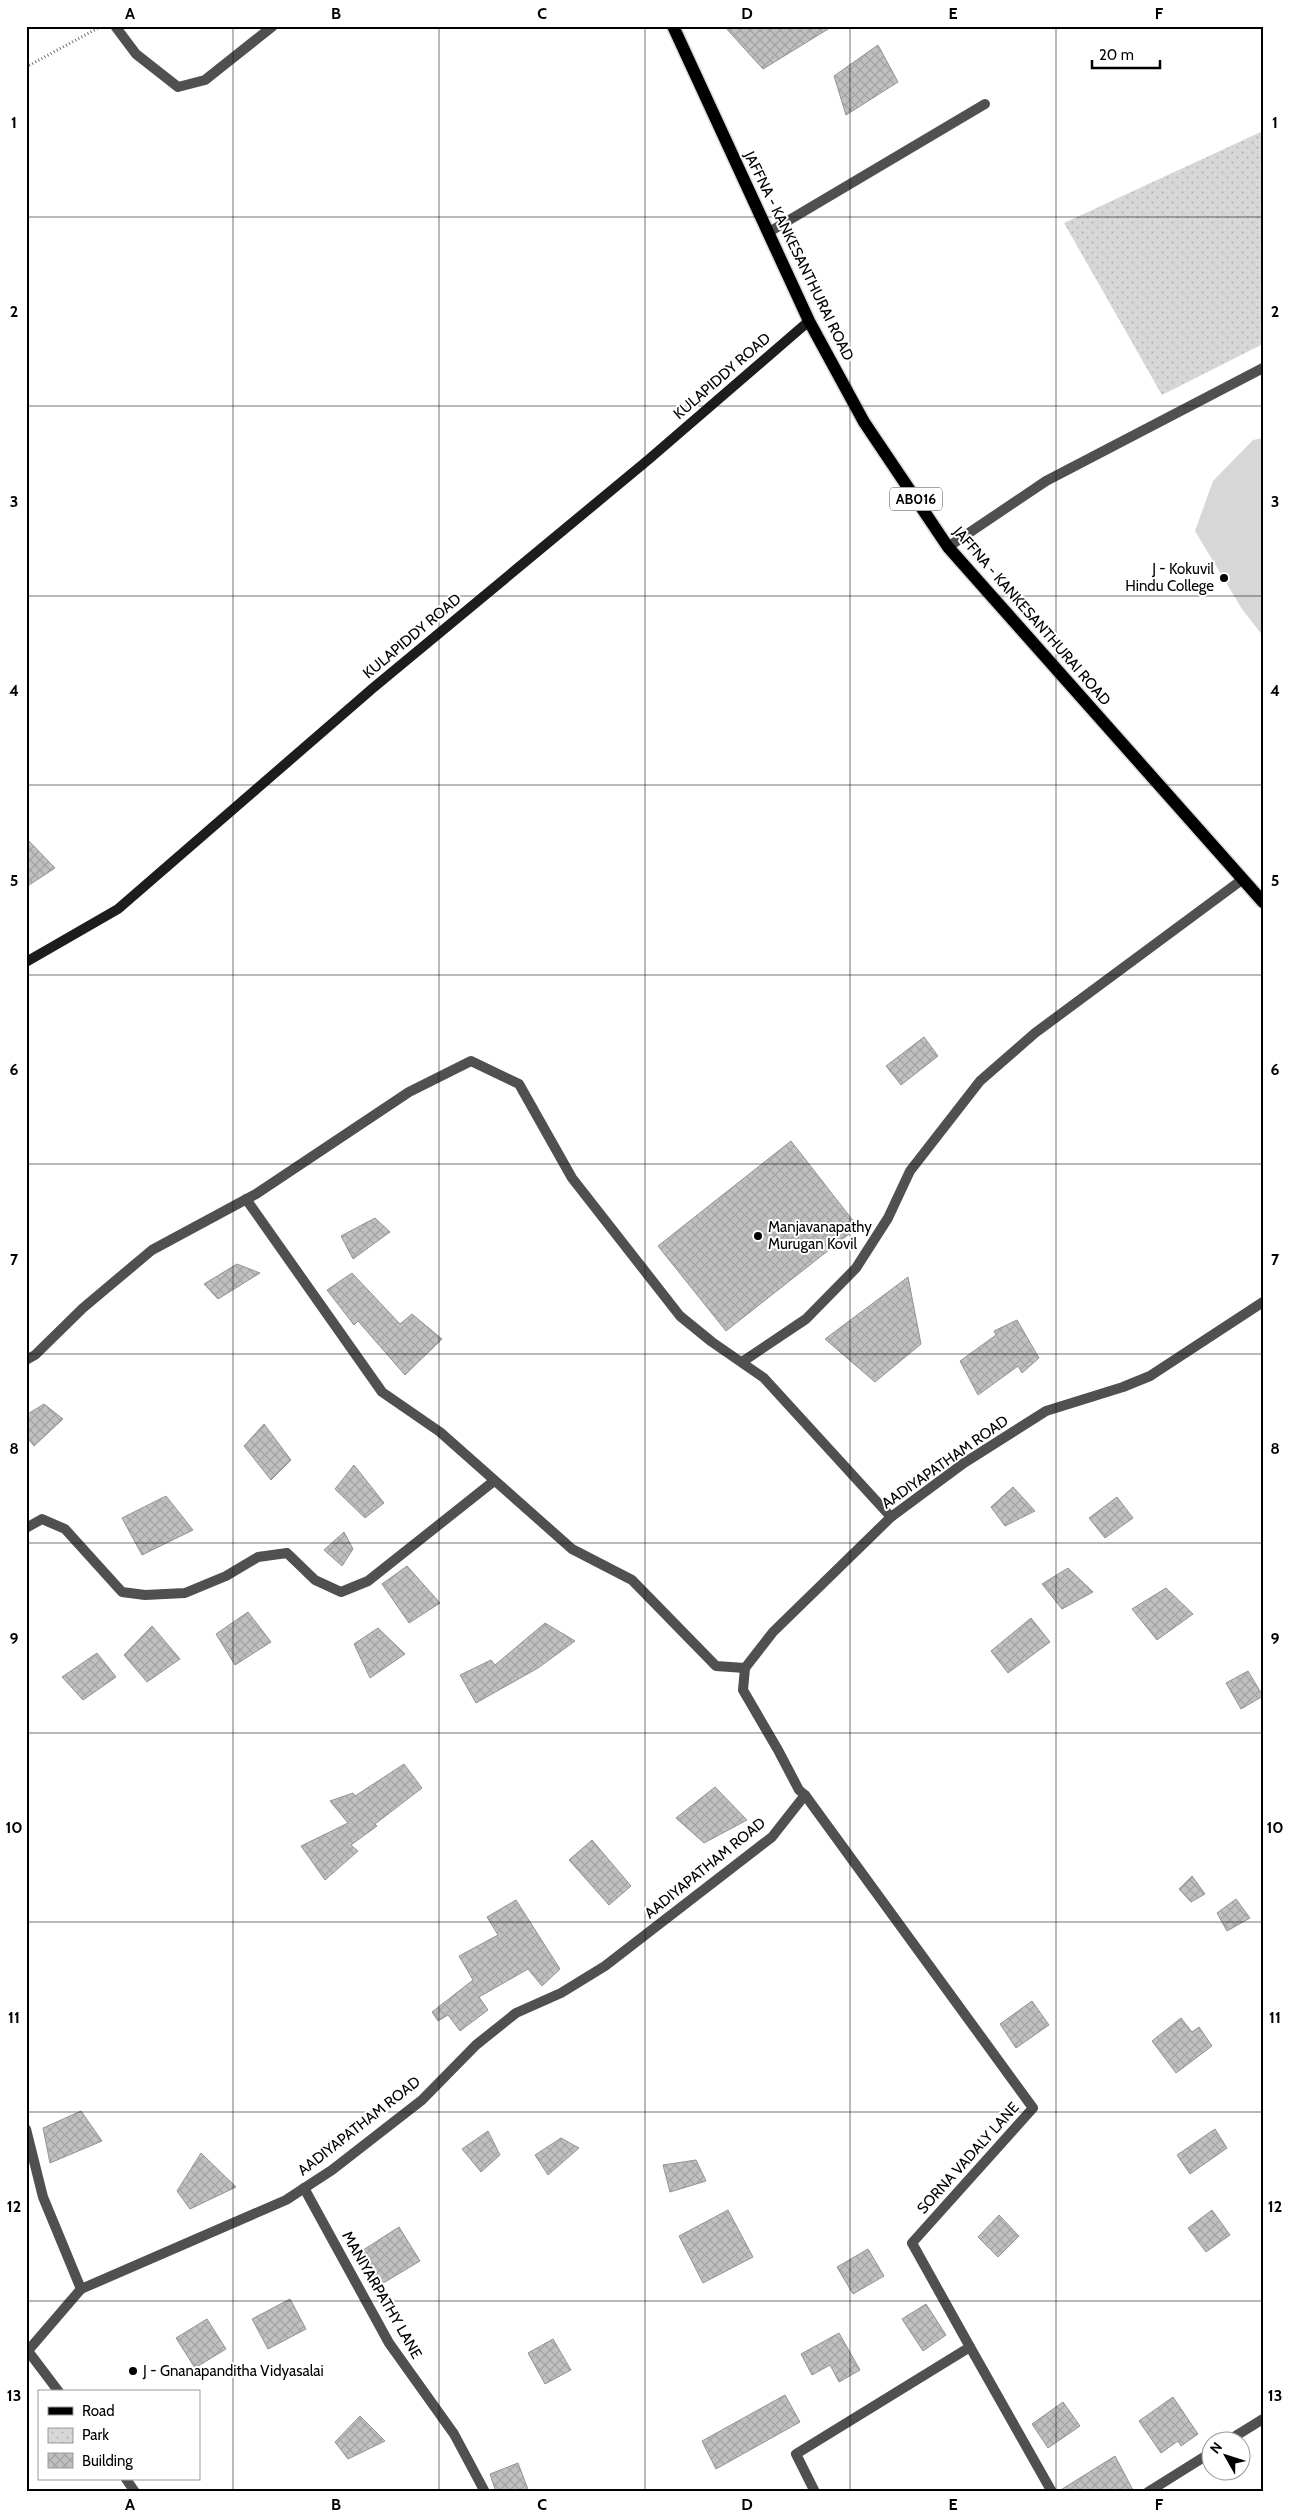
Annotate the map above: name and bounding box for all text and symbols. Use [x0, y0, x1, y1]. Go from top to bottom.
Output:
text: A [125, 4, 135, 23]
text: B [331, 4, 341, 23]
text: C [537, 4, 547, 23]
text: D [741, 4, 753, 23]
text: E [948, 4, 958, 23]
text: F [1155, 4, 1164, 23]
scale bar [1092, 38, 1159, 70]
text: 20 m [1099, 46, 1134, 64]
text: 1 [11, 113, 17, 132]
text: 1 [1272, 113, 1278, 132]
street label: JAFFNA - KANKESANTHURAI ROAD [740, 147, 858, 364]
text: 2 [10, 302, 18, 321]
text: 2 [1271, 302, 1279, 321]
street label: KULAPIDDY ROAD [670, 329, 774, 423]
road number: AB016 [890, 488, 942, 510]
text: 3 [10, 492, 18, 511]
text: 3 [1271, 492, 1279, 511]
street label: JAFFNA - KANKESANTHURAI ROAD [949, 522, 1115, 709]
place label: J - Kokuvil Hindu College [1125, 560, 1214, 595]
marker: J - Kokuvil Hindu College [1218, 572, 1230, 584]
street label: KULAPIDDY ROAD [359, 590, 465, 682]
text: 4 [9, 681, 19, 700]
text: 4 [1270, 681, 1280, 700]
text: 5 [10, 871, 18, 890]
text: 5 [1271, 871, 1279, 890]
text: 6 [10, 1060, 19, 1079]
text: 6 [1271, 1060, 1280, 1079]
place label: Manjavanapathy Murugan Kovil [768, 1218, 872, 1253]
marker: Manjavanapathy Murugan Kovil [752, 1230, 764, 1242]
text: 7 [10, 1250, 19, 1269]
text: 7 [1271, 1250, 1280, 1269]
street label: AADIYAPATHAM ROAD [878, 1411, 1012, 1512]
text: 8 [9, 1439, 19, 1458]
text: 8 [1270, 1439, 1280, 1458]
text: 9 [10, 1629, 19, 1648]
text: 9 [1271, 1629, 1280, 1648]
street label: AADIYAPATHAM ROAD [641, 1814, 769, 1922]
text: 10 [5, 1818, 23, 1837]
text: 10 [1266, 1818, 1284, 1837]
text: 11 [8, 2008, 20, 2027]
text: 11 [1269, 2008, 1281, 2027]
street label: AADIYAPATHAM ROAD [294, 2073, 424, 2179]
street label: SORNA VADALY LANE [913, 2099, 1023, 2217]
text: 12 [7, 2197, 21, 2216]
text: 12 [1268, 2197, 1282, 2216]
street label: MANIYARPATHY LANE [338, 2228, 426, 2362]
place label: J - Gnanapanditha Vidyasalai [142, 2362, 324, 2380]
marker: J - Gnanapanditha Vidyasalai [127, 2365, 139, 2377]
text: 13 [7, 2386, 21, 2405]
text: 13 [1268, 2386, 1282, 2405]
legend [38, 2390, 200, 2480]
text: Road [82, 2402, 115, 2420]
text: Park [82, 2426, 109, 2444]
north arrow [1202, 2430, 1252, 2480]
text: N [1206, 2438, 1226, 2457]
text: Building [82, 2452, 133, 2470]
text: A [125, 2495, 135, 2514]
text: B [331, 2495, 341, 2514]
text: C [537, 2495, 547, 2514]
text: D [741, 2495, 753, 2514]
text: E [948, 2495, 958, 2514]
text: F [1155, 2495, 1164, 2514]

